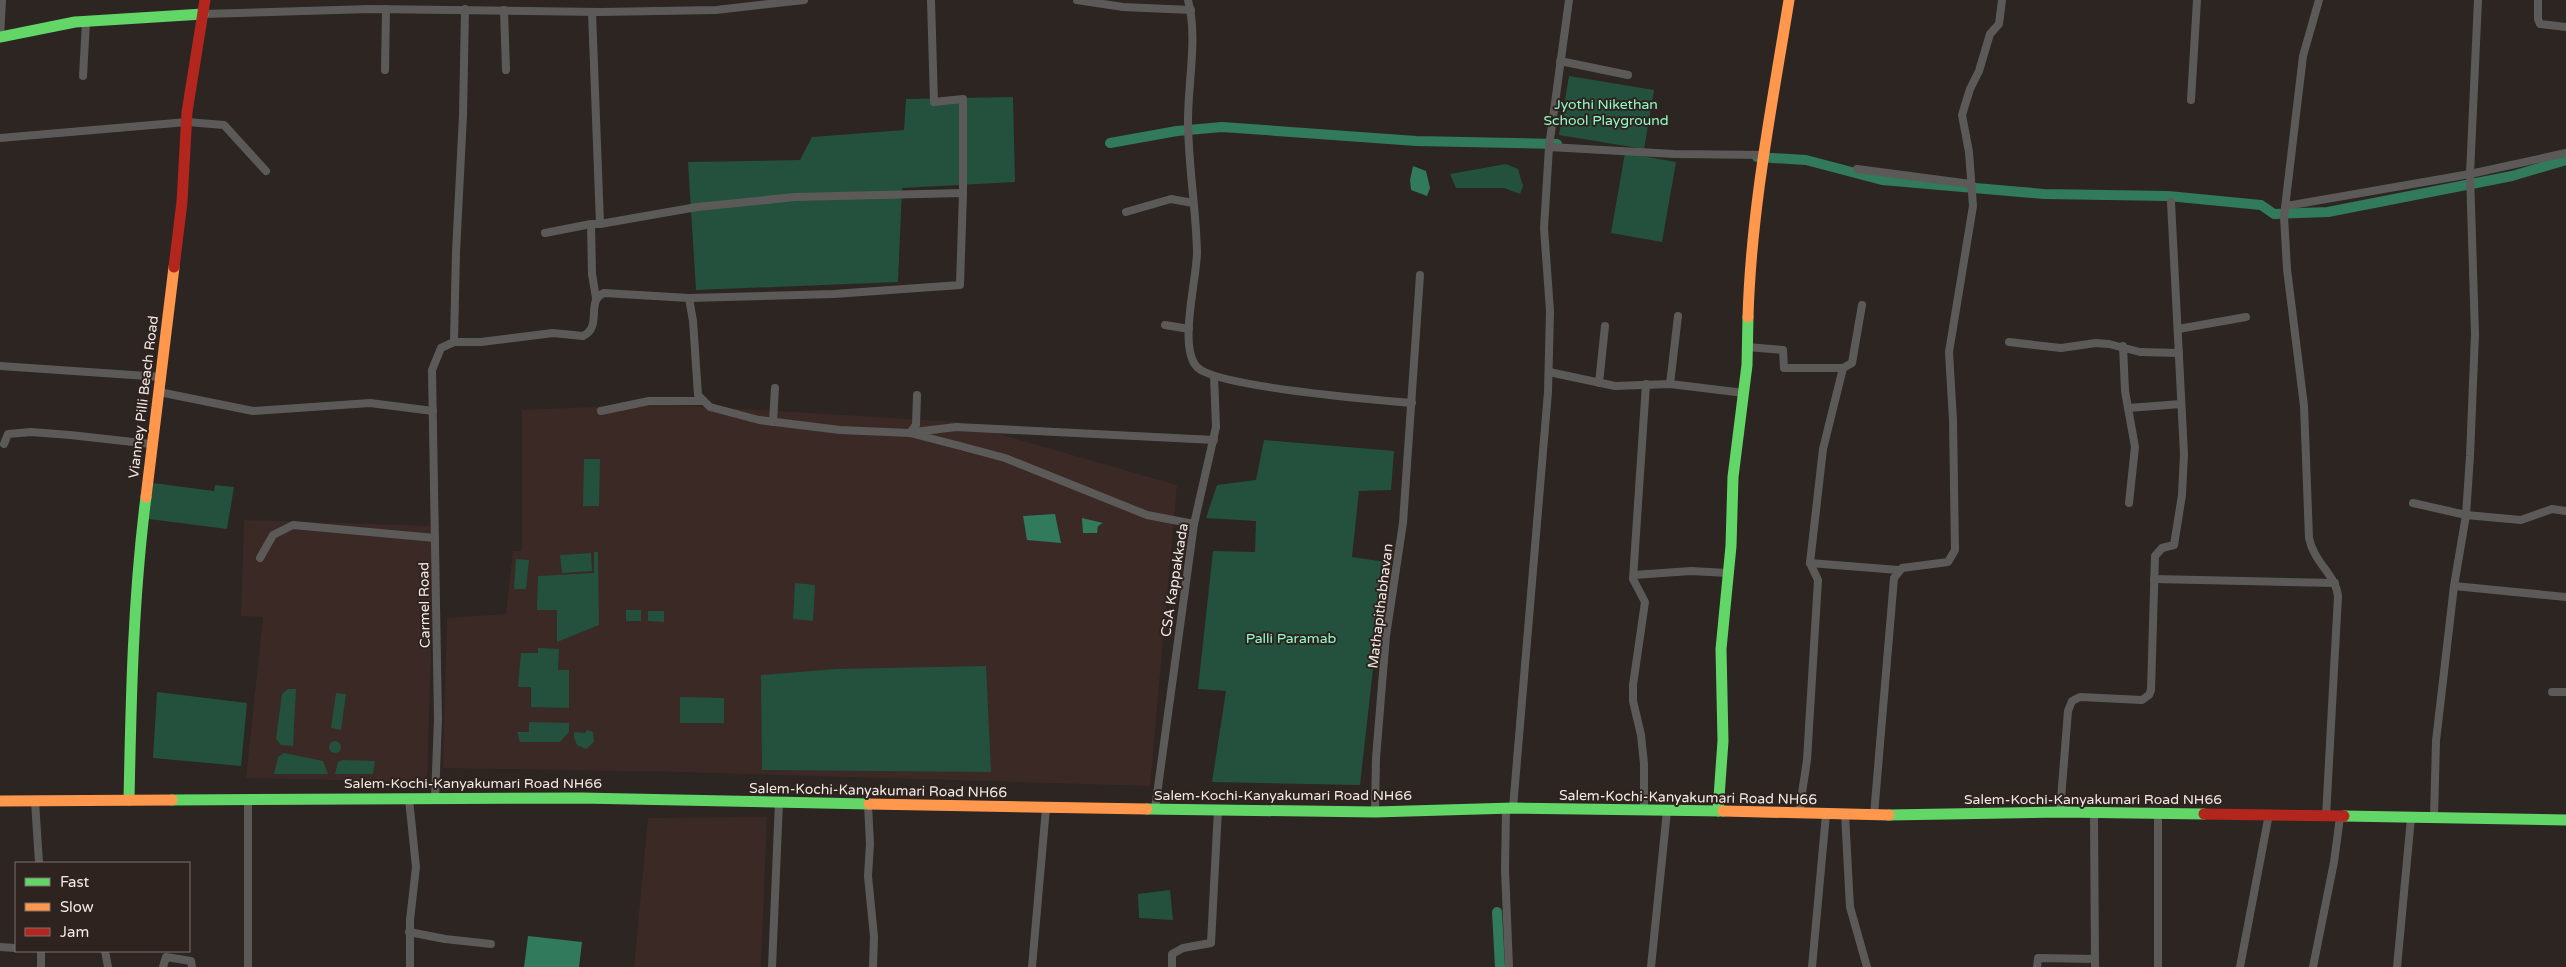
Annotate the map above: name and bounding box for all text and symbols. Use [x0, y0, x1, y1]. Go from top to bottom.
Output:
park label: Jyothi Nikethan School Playground [1543, 96, 1669, 129]
street label: Vianney Pilli Beach Road [125, 315, 162, 480]
street label: CSA Kappakkada [1157, 522, 1192, 638]
street label: Mathapithabhavan [1364, 543, 1397, 670]
street label: Carmel Road [415, 562, 434, 648]
park label: Palli Paramab [1246, 630, 1337, 647]
street label: Salem-Kochi-Kanyakumari Road NH66 [344, 775, 602, 792]
street label: Salem-Kochi-Kanyakumari Road NH66 [749, 780, 1007, 801]
street label: Salem-Kochi-Kanyakumari Road NH66 [1154, 787, 1412, 804]
street label: Salem-Kochi-Kanyakumari Road NH66 [1559, 787, 1817, 808]
street label: Salem-Kochi-Kanyakumari Road NH66 [1964, 791, 2222, 808]
legend [15, 862, 190, 952]
text: Fast [60, 873, 90, 891]
text: Slow [60, 898, 94, 916]
text: Jam [60, 923, 89, 941]

